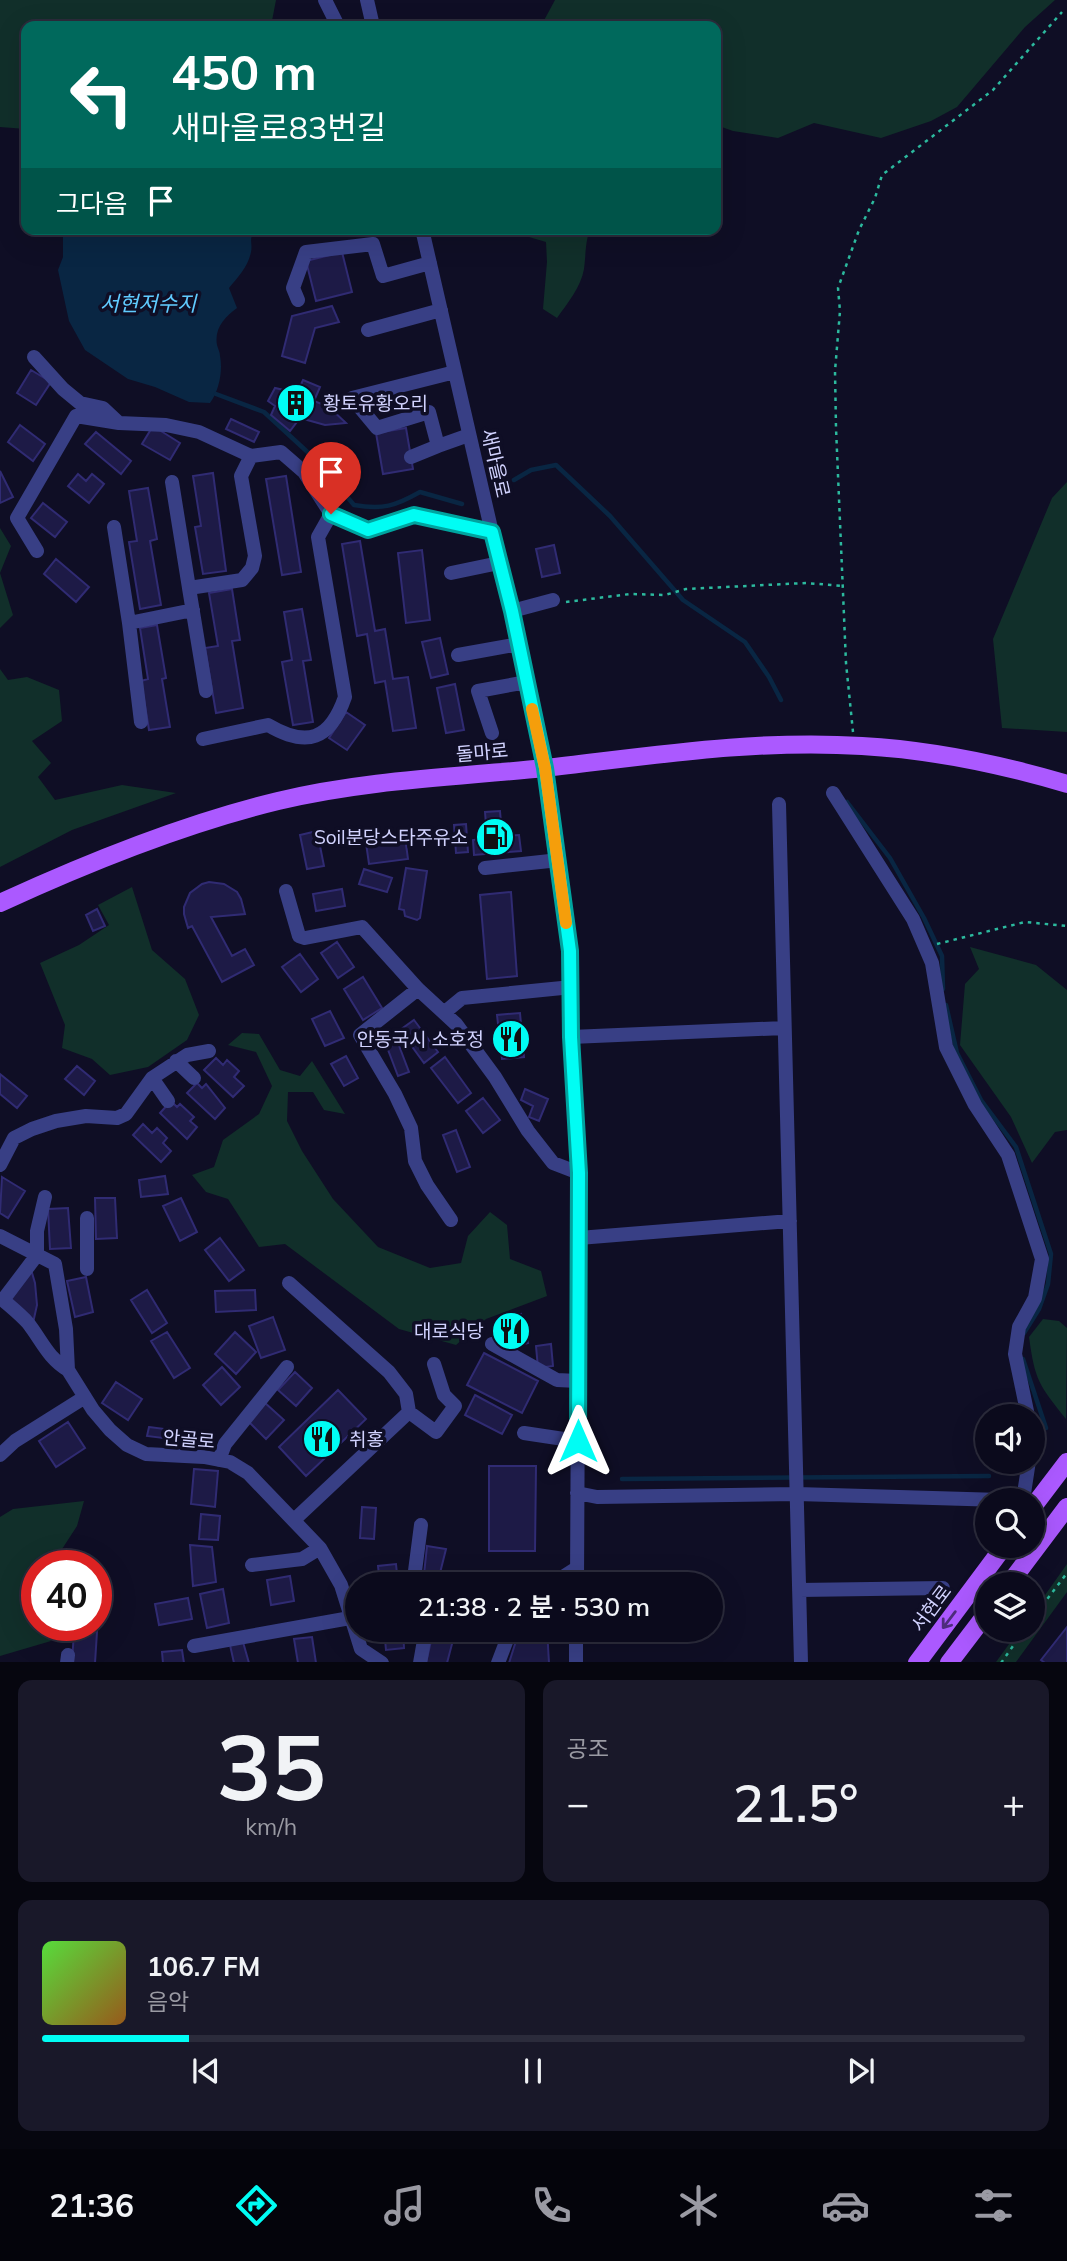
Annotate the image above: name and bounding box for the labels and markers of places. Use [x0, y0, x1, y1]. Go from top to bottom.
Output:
building icon: 황토유황오리 [275, 382, 317, 424]
place label: 황토유황오리 [323, 391, 428, 415]
pin [301, 442, 361, 514]
fuel station icon: Soil분당스타주유소 [474, 816, 516, 858]
place label: Soil분당스타주유소 [314, 825, 468, 849]
restaurant icon: 안동국시 소호정 [490, 1018, 532, 1060]
place label: 안동국시 소호정 [357, 1027, 484, 1051]
restaurant icon: 대로식당 [490, 1310, 532, 1352]
place label: 대로식당 [414, 1319, 484, 1343]
restaurant icon: 취홍 [301, 1418, 343, 1460]
place label: 취홍 [349, 1427, 384, 1451]

